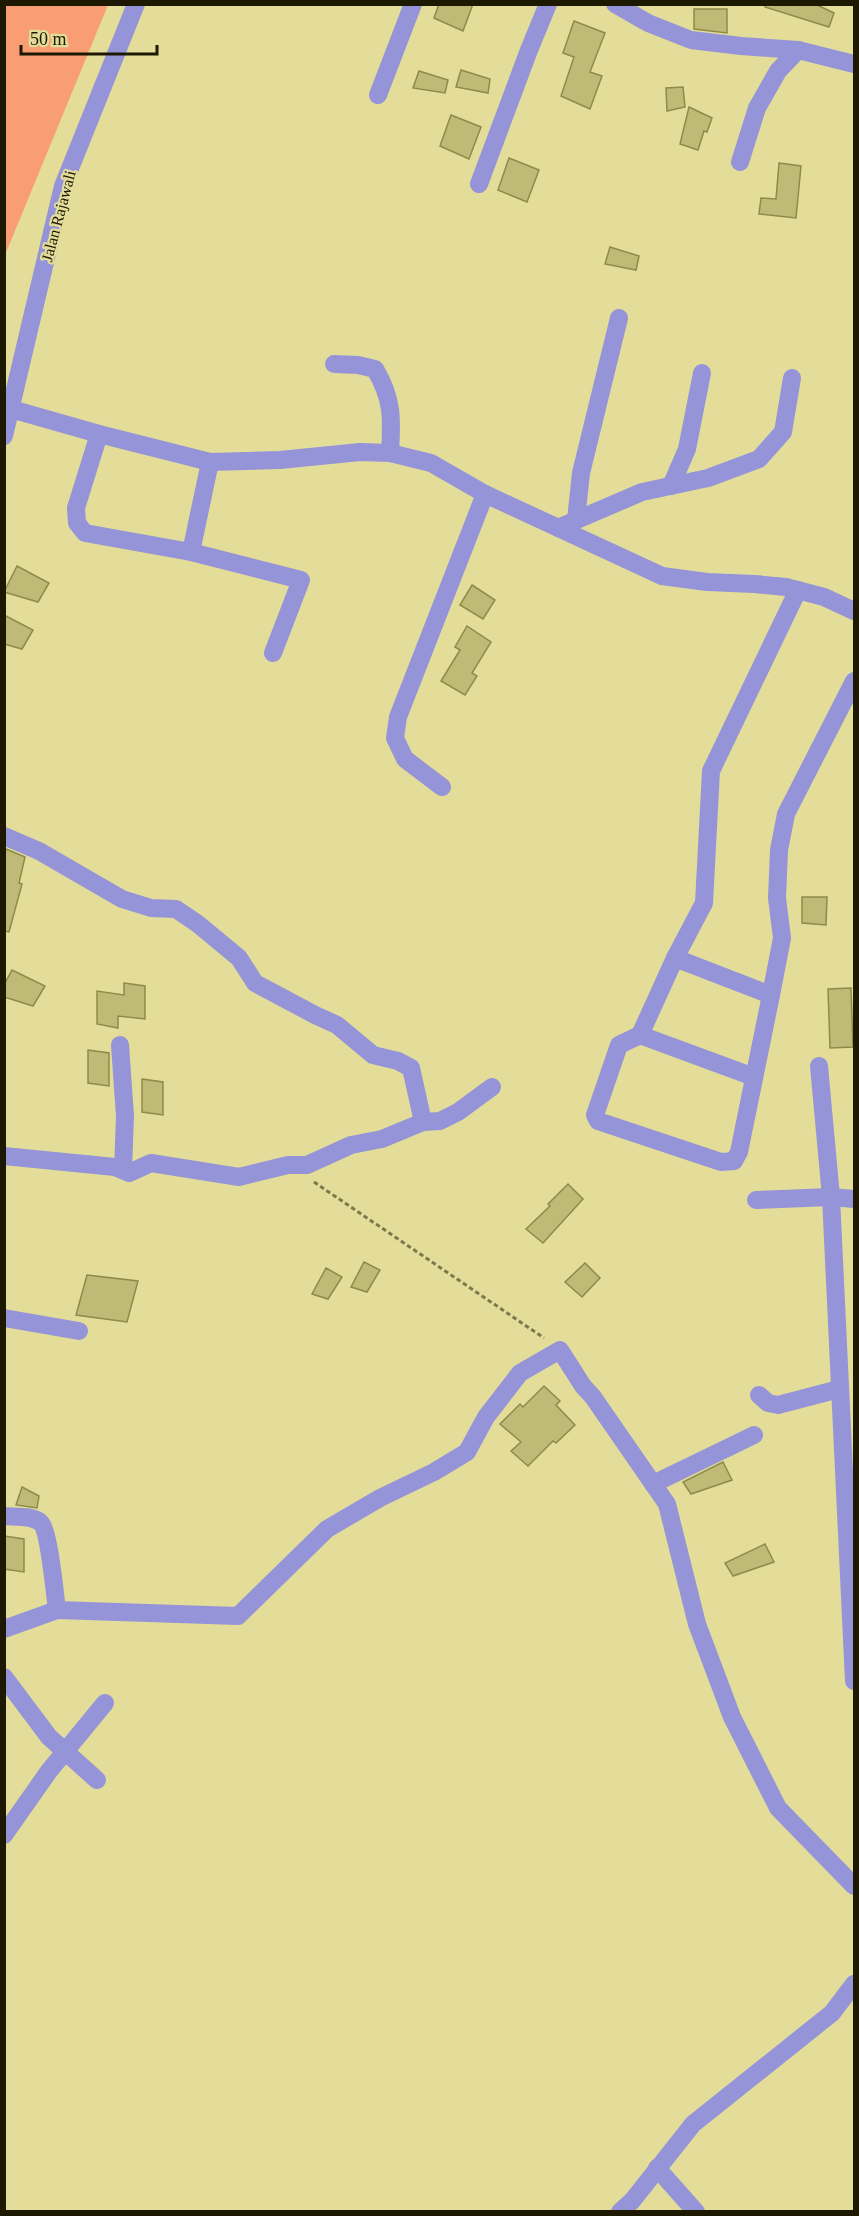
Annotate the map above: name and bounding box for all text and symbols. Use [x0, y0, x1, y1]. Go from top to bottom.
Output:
scale bar [21, 18, 158, 56]
text: 50 m [30, 29, 67, 49]
street label: Jalan Rajawali [38, 168, 80, 264]

